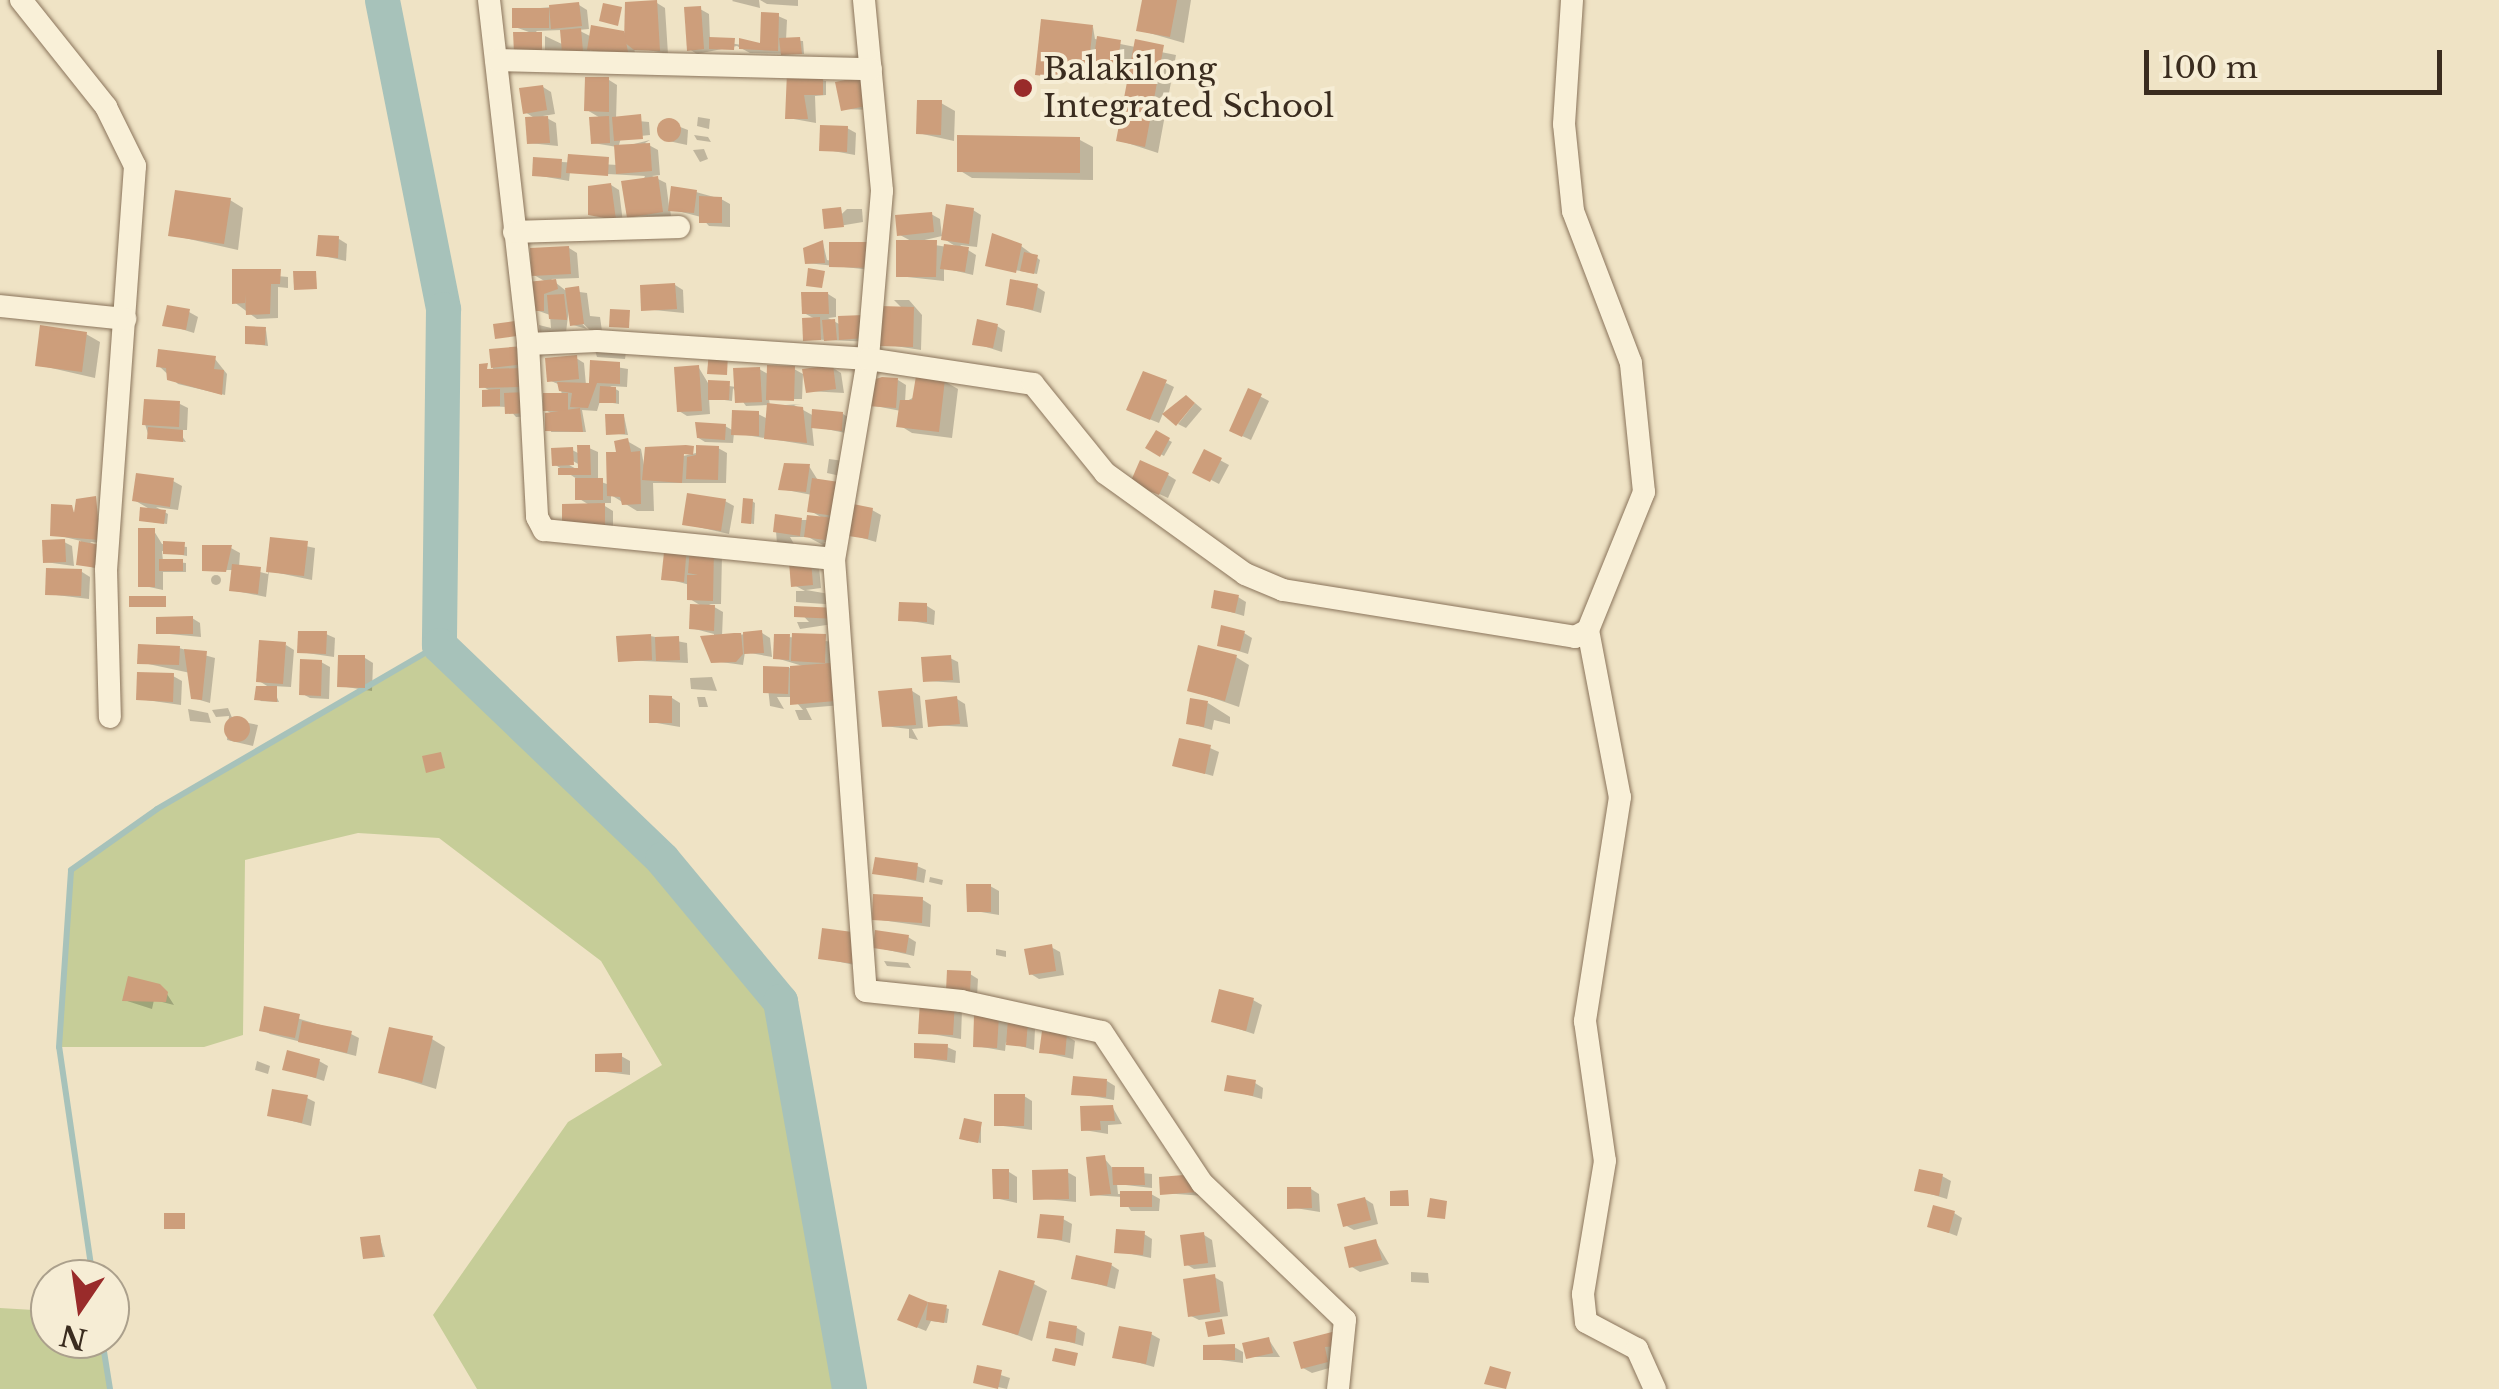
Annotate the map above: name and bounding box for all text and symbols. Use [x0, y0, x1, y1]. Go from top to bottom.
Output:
scale bar [2149, 30, 2446, 92]
text: 100 m [2161, 49, 2258, 86]
place label: Balakilong Integrated School [1043, 51, 1334, 126]
marker: Balakilong Integrated School [1012, 77, 1034, 99]
north arrow [30, 1259, 130, 1359]
text: N [57, 1317, 90, 1357]

